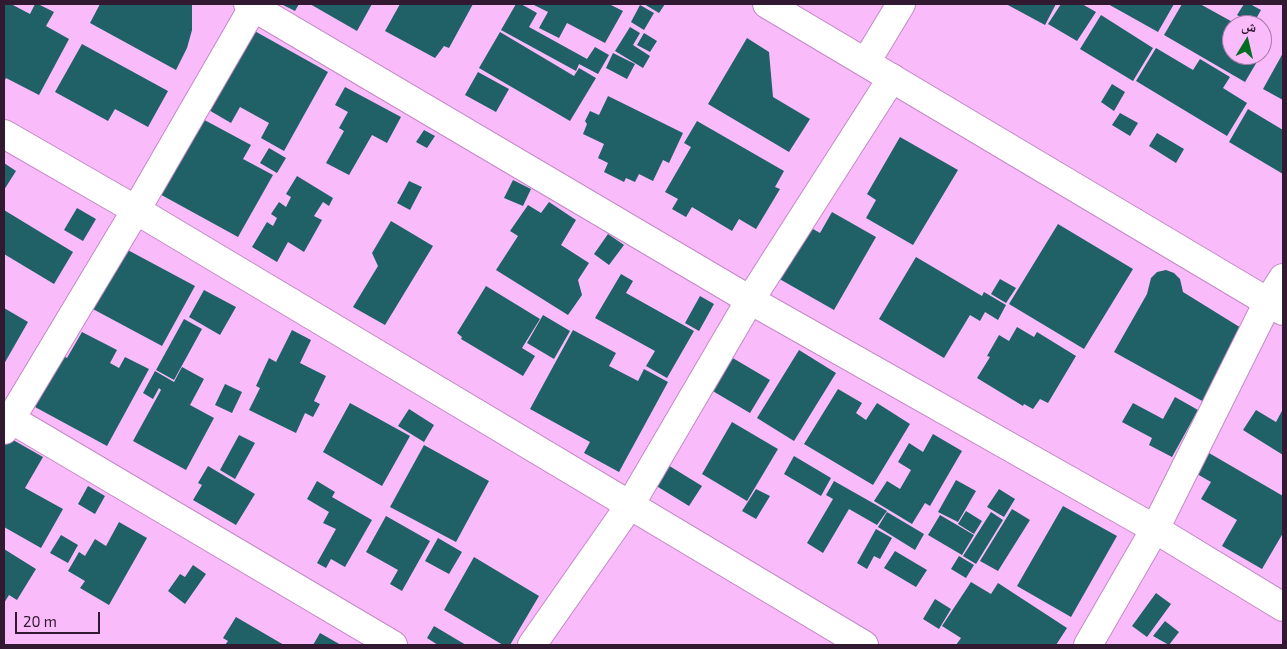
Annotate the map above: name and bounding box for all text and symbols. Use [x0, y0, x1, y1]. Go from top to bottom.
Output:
north arrow [1222, 15, 1272, 65]
text: ش [1241, 16, 1258, 35]
scale bar [18, 602, 102, 634]
text: 20 m [23, 612, 57, 630]

